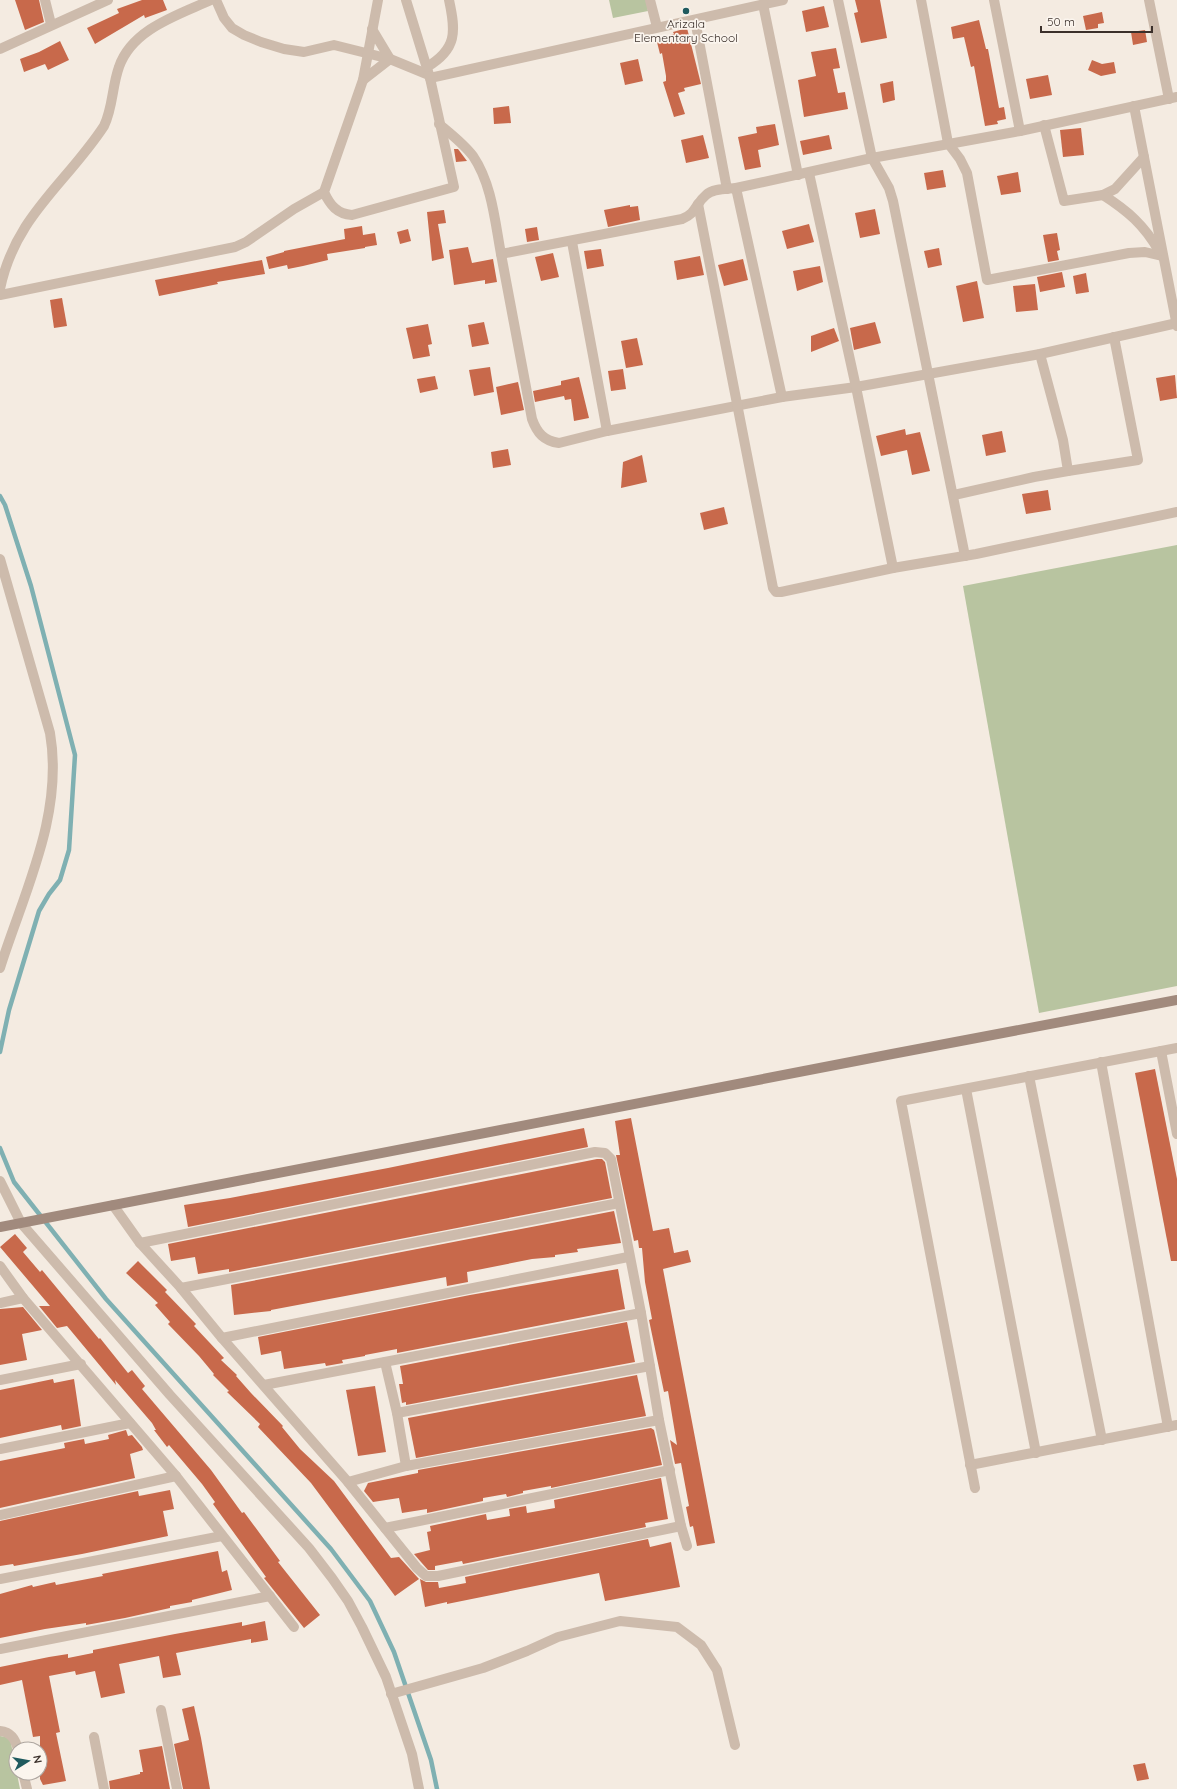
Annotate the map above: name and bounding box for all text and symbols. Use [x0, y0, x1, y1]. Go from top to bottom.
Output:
marker: Arizala Elementary School [681, 6, 691, 16]
scale bar [1041, 8, 1152, 34]
text: 50 m [1047, 14, 1075, 29]
place label: Arizala Elementary School [634, 16, 738, 45]
north arrow [8, 1741, 48, 1781]
text: N [30, 1754, 45, 1764]

